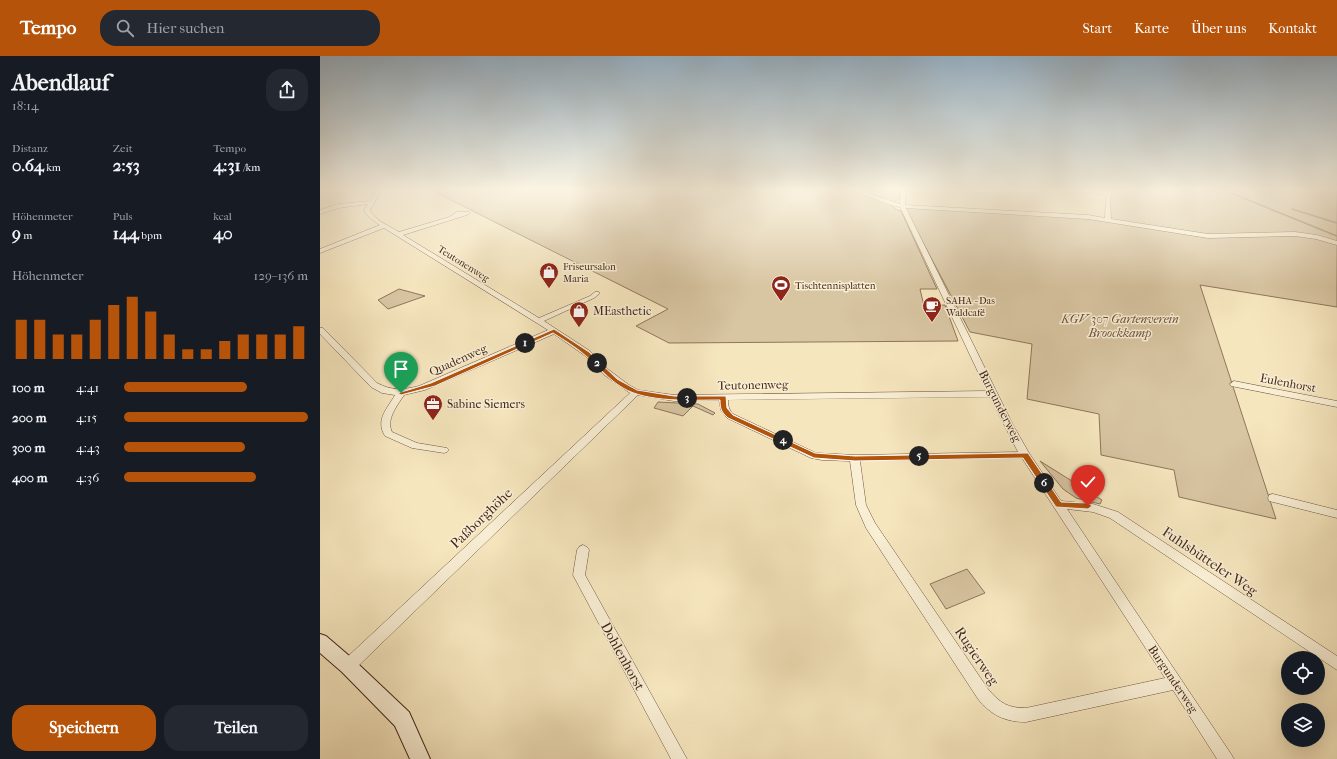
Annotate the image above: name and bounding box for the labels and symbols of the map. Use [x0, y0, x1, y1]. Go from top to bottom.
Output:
street label: Teutonenweg [435, 243, 492, 285]
shop icon: Friseursalon Maria [538, 261, 560, 289]
place label: Friseursalon Maria [563, 261, 616, 285]
sports icon: Tischtennisplatten [770, 274, 792, 302]
place label: Tischtennisplatten [795, 280, 876, 292]
cafe icon: SAHA - Das Waldcafé [921, 295, 943, 323]
place label: SAHA - Das Waldcafé [945, 295, 995, 319]
shop icon: MEasthetic [568, 300, 590, 328]
place label: MEasthetic [593, 304, 651, 318]
park label: KGV 307 Gartenverein Broockkamp [1060, 312, 1179, 340]
pin: 1 [515, 333, 535, 353]
street label: Quadenweg [427, 341, 490, 379]
pin [384, 352, 418, 393]
pin: 2 [587, 353, 607, 373]
street label: Burgunderweg [976, 368, 1024, 445]
street label: Eulenhorst [1259, 371, 1318, 395]
street label: Teutonenweg [718, 377, 789, 393]
pin: 3 [677, 388, 697, 408]
office icon: Sabine Siemers [422, 393, 444, 421]
place label: Sabine Siemers [447, 397, 525, 411]
pin: 4 [773, 430, 793, 450]
pin: 5 [909, 446, 929, 466]
pin [1071, 465, 1105, 506]
pin: 6 [1034, 473, 1054, 493]
street label: Paßborghöhe [447, 485, 516, 552]
street label: Fuhlsbütteler Weg [1159, 523, 1261, 600]
street label: Dohlenhorst [597, 619, 648, 693]
street label: Rugierweg [951, 624, 1003, 689]
street label: Burgunderweg [1145, 642, 1201, 716]

